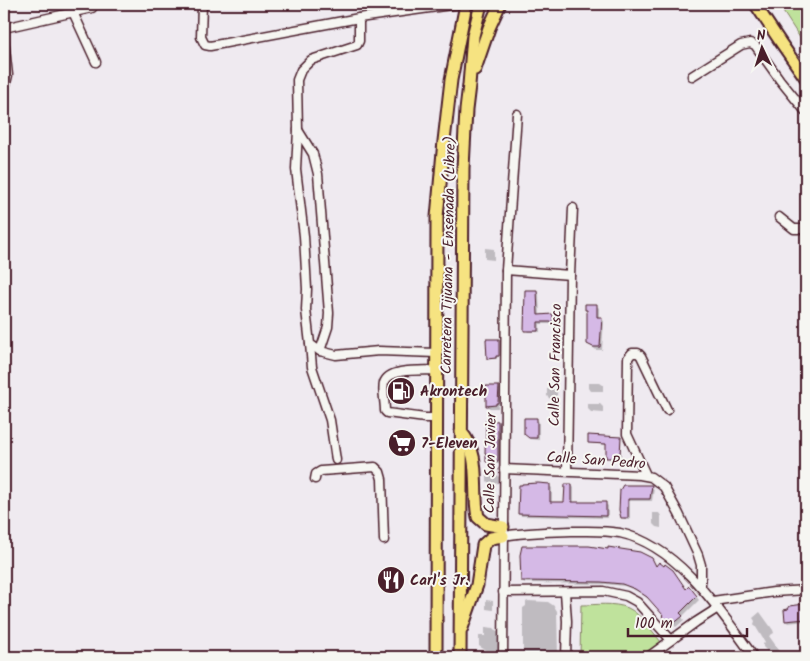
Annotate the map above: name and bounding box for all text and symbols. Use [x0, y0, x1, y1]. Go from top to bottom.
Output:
north arrow [738, 22, 788, 72]
text: N [756, 25, 766, 47]
street label: Carretera Tijuana - Ensenada (Libre) [435, 136, 463, 374]
street label: Calle San Francisco [543, 303, 569, 427]
fuel station icon: Akrontech [386, 376, 416, 406]
place label: Akrontech [420, 380, 487, 404]
street label: Calle San Javier [478, 411, 504, 514]
supermarket icon: 7-Eleven [387, 428, 417, 458]
place label: 7-Eleven [421, 432, 478, 456]
street label: Calle San Pedro [546, 446, 646, 476]
restaurant icon: Carl's Jr. [376, 565, 406, 595]
place label: Carl's Jr. [410, 569, 469, 593]
scale bar [628, 606, 746, 638]
text: 100 m [635, 612, 673, 636]

